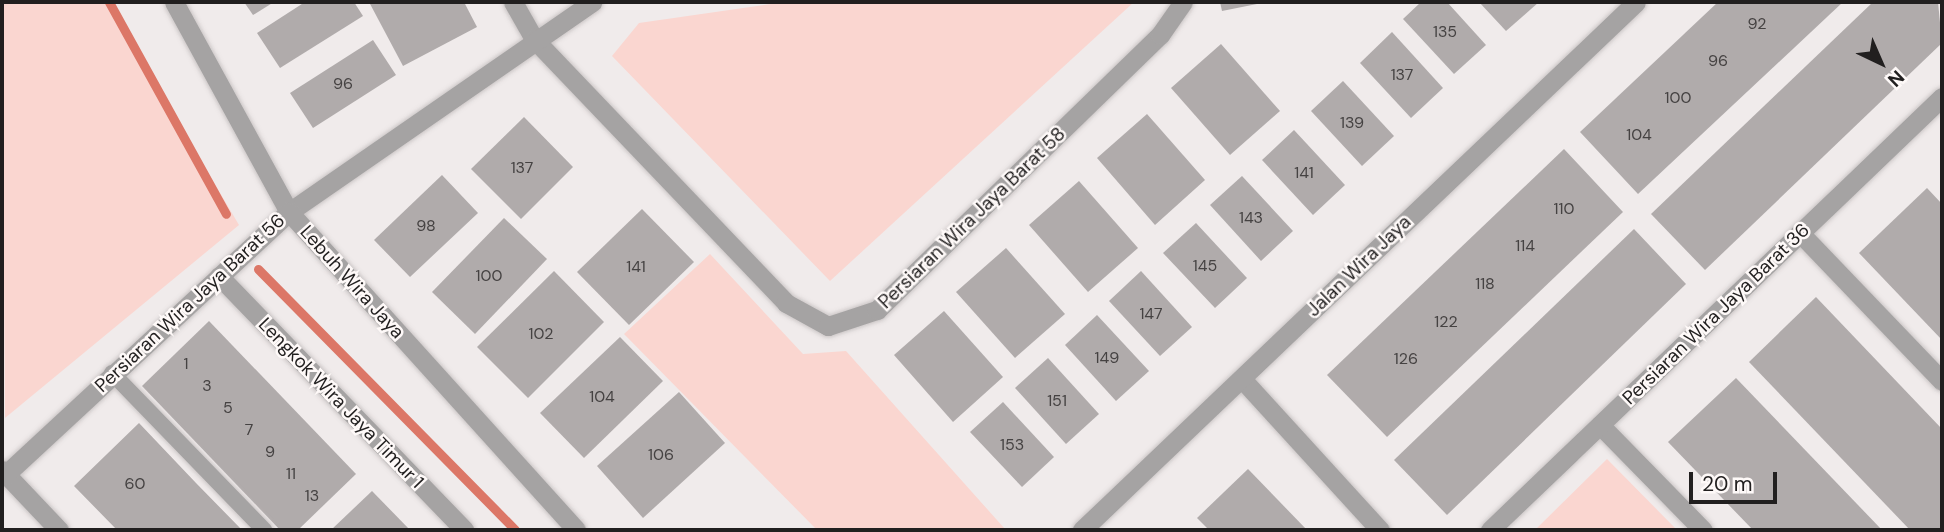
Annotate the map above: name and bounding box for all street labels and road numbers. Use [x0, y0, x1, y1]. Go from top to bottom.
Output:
street label: Persiaran Wira Jaya Barat 58 [874, 123, 1070, 313]
street label: Persiaran Wira Jaya Barat 56 [90, 209, 290, 397]
street label: Jalan Wira Jaya [1302, 211, 1416, 321]
street label: Persiaran Wira Jaya Barat 36 [1618, 219, 1814, 409]
street label: Lebuh Wira Jaya [295, 221, 409, 343]
street label: Lengkok Wira Jaya Timur 1 [254, 313, 428, 493]

